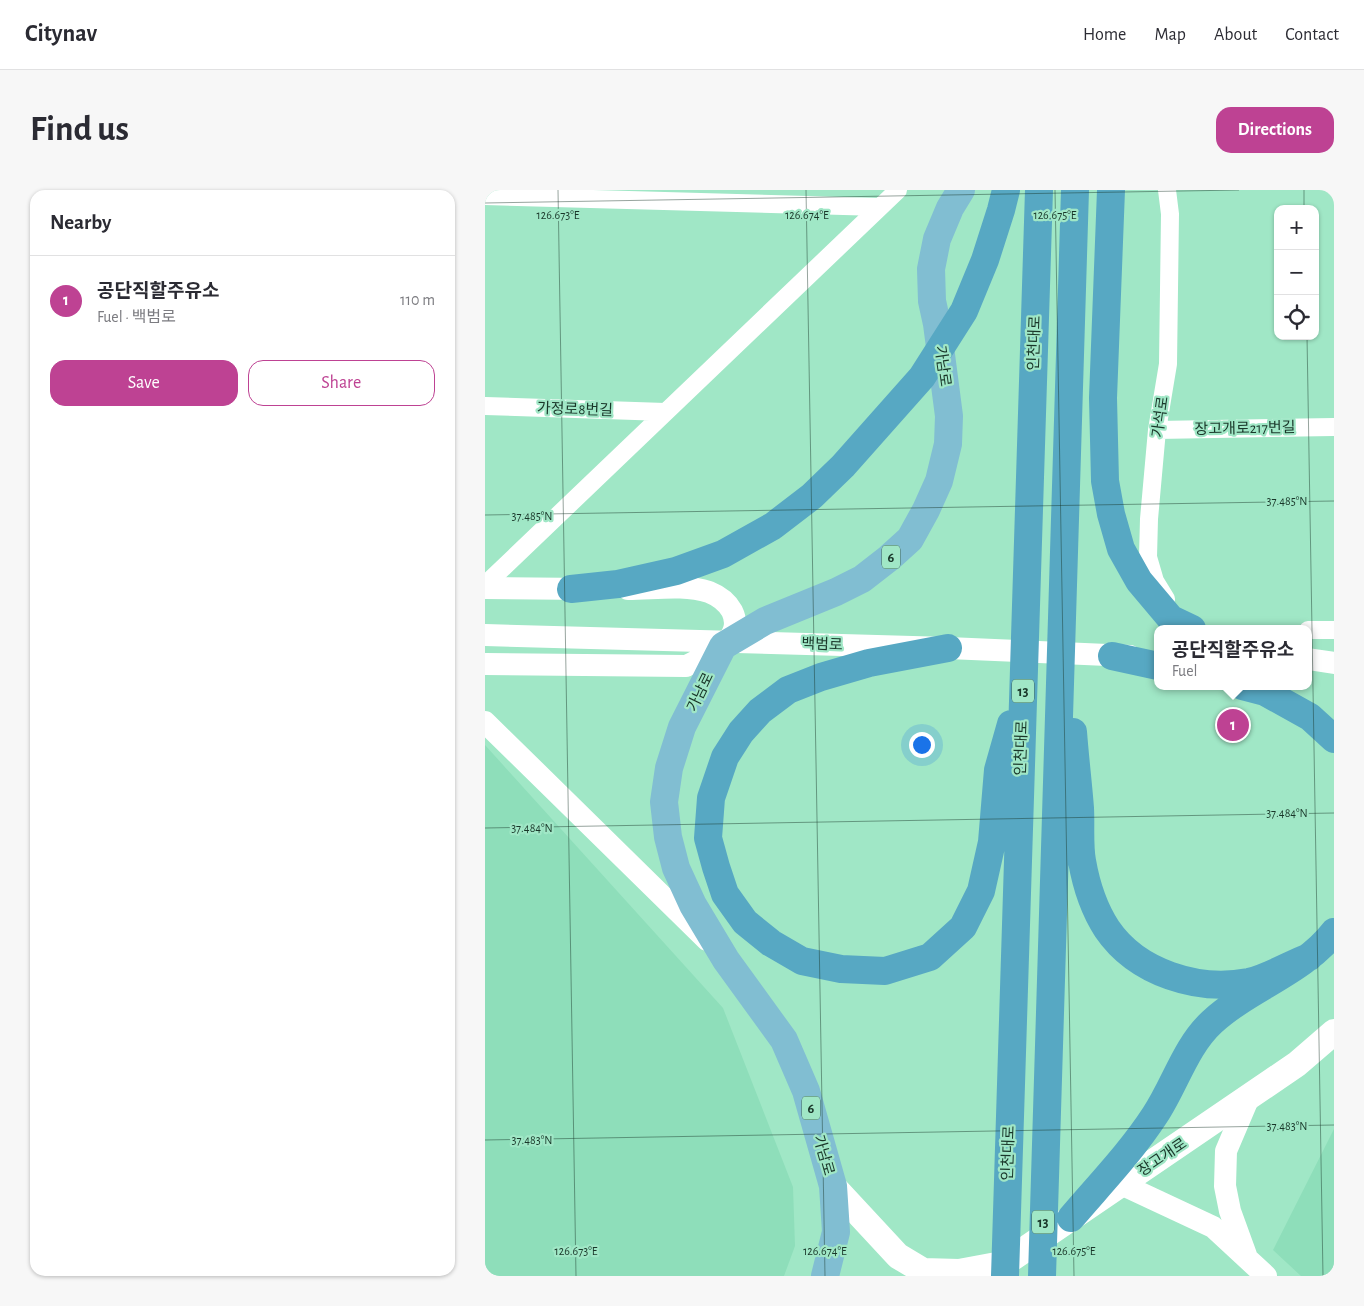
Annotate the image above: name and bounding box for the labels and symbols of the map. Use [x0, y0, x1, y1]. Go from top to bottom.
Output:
text: 126.673°E [537, 209, 580, 221]
text: 126.674°E [785, 209, 829, 221]
text: 126.675°E [1034, 209, 1077, 221]
street label: 인천대로 [1024, 315, 1043, 371]
street label: 가남로 [932, 344, 954, 388]
street label: 가석로 [1149, 395, 1171, 439]
street label: 가정로8번길 [537, 400, 613, 418]
street label: 장고개로217번길 [1194, 419, 1296, 437]
text: 37.485°N [1267, 495, 1307, 507]
text: 37.485°N [512, 510, 552, 522]
road number: 6 [882, 546, 900, 568]
street label: 백범로 [801, 635, 843, 653]
street label: 가남로 [684, 670, 716, 714]
road number: 13 [1012, 680, 1034, 702]
pin: 1 [1217, 706, 1249, 744]
street label: 인천대로 [1011, 720, 1030, 776]
your location [909, 732, 935, 758]
text: 37.484°N [1266, 807, 1308, 819]
text: 37.484°N [511, 822, 553, 834]
road number: 6 [802, 1096, 820, 1120]
text: 37.483°N [1267, 1120, 1307, 1132]
street label: 인천대로 [998, 1125, 1017, 1181]
street label: 가남로 [811, 1133, 837, 1177]
text: 37.483°N [512, 1134, 552, 1146]
street label: 장고개로 [1135, 1135, 1189, 1179]
road number: 13 [1032, 1210, 1054, 1234]
text: 126.673°E [555, 1245, 598, 1257]
text: 126.674°E [803, 1245, 847, 1257]
text: 126.675°E [1053, 1245, 1096, 1257]

